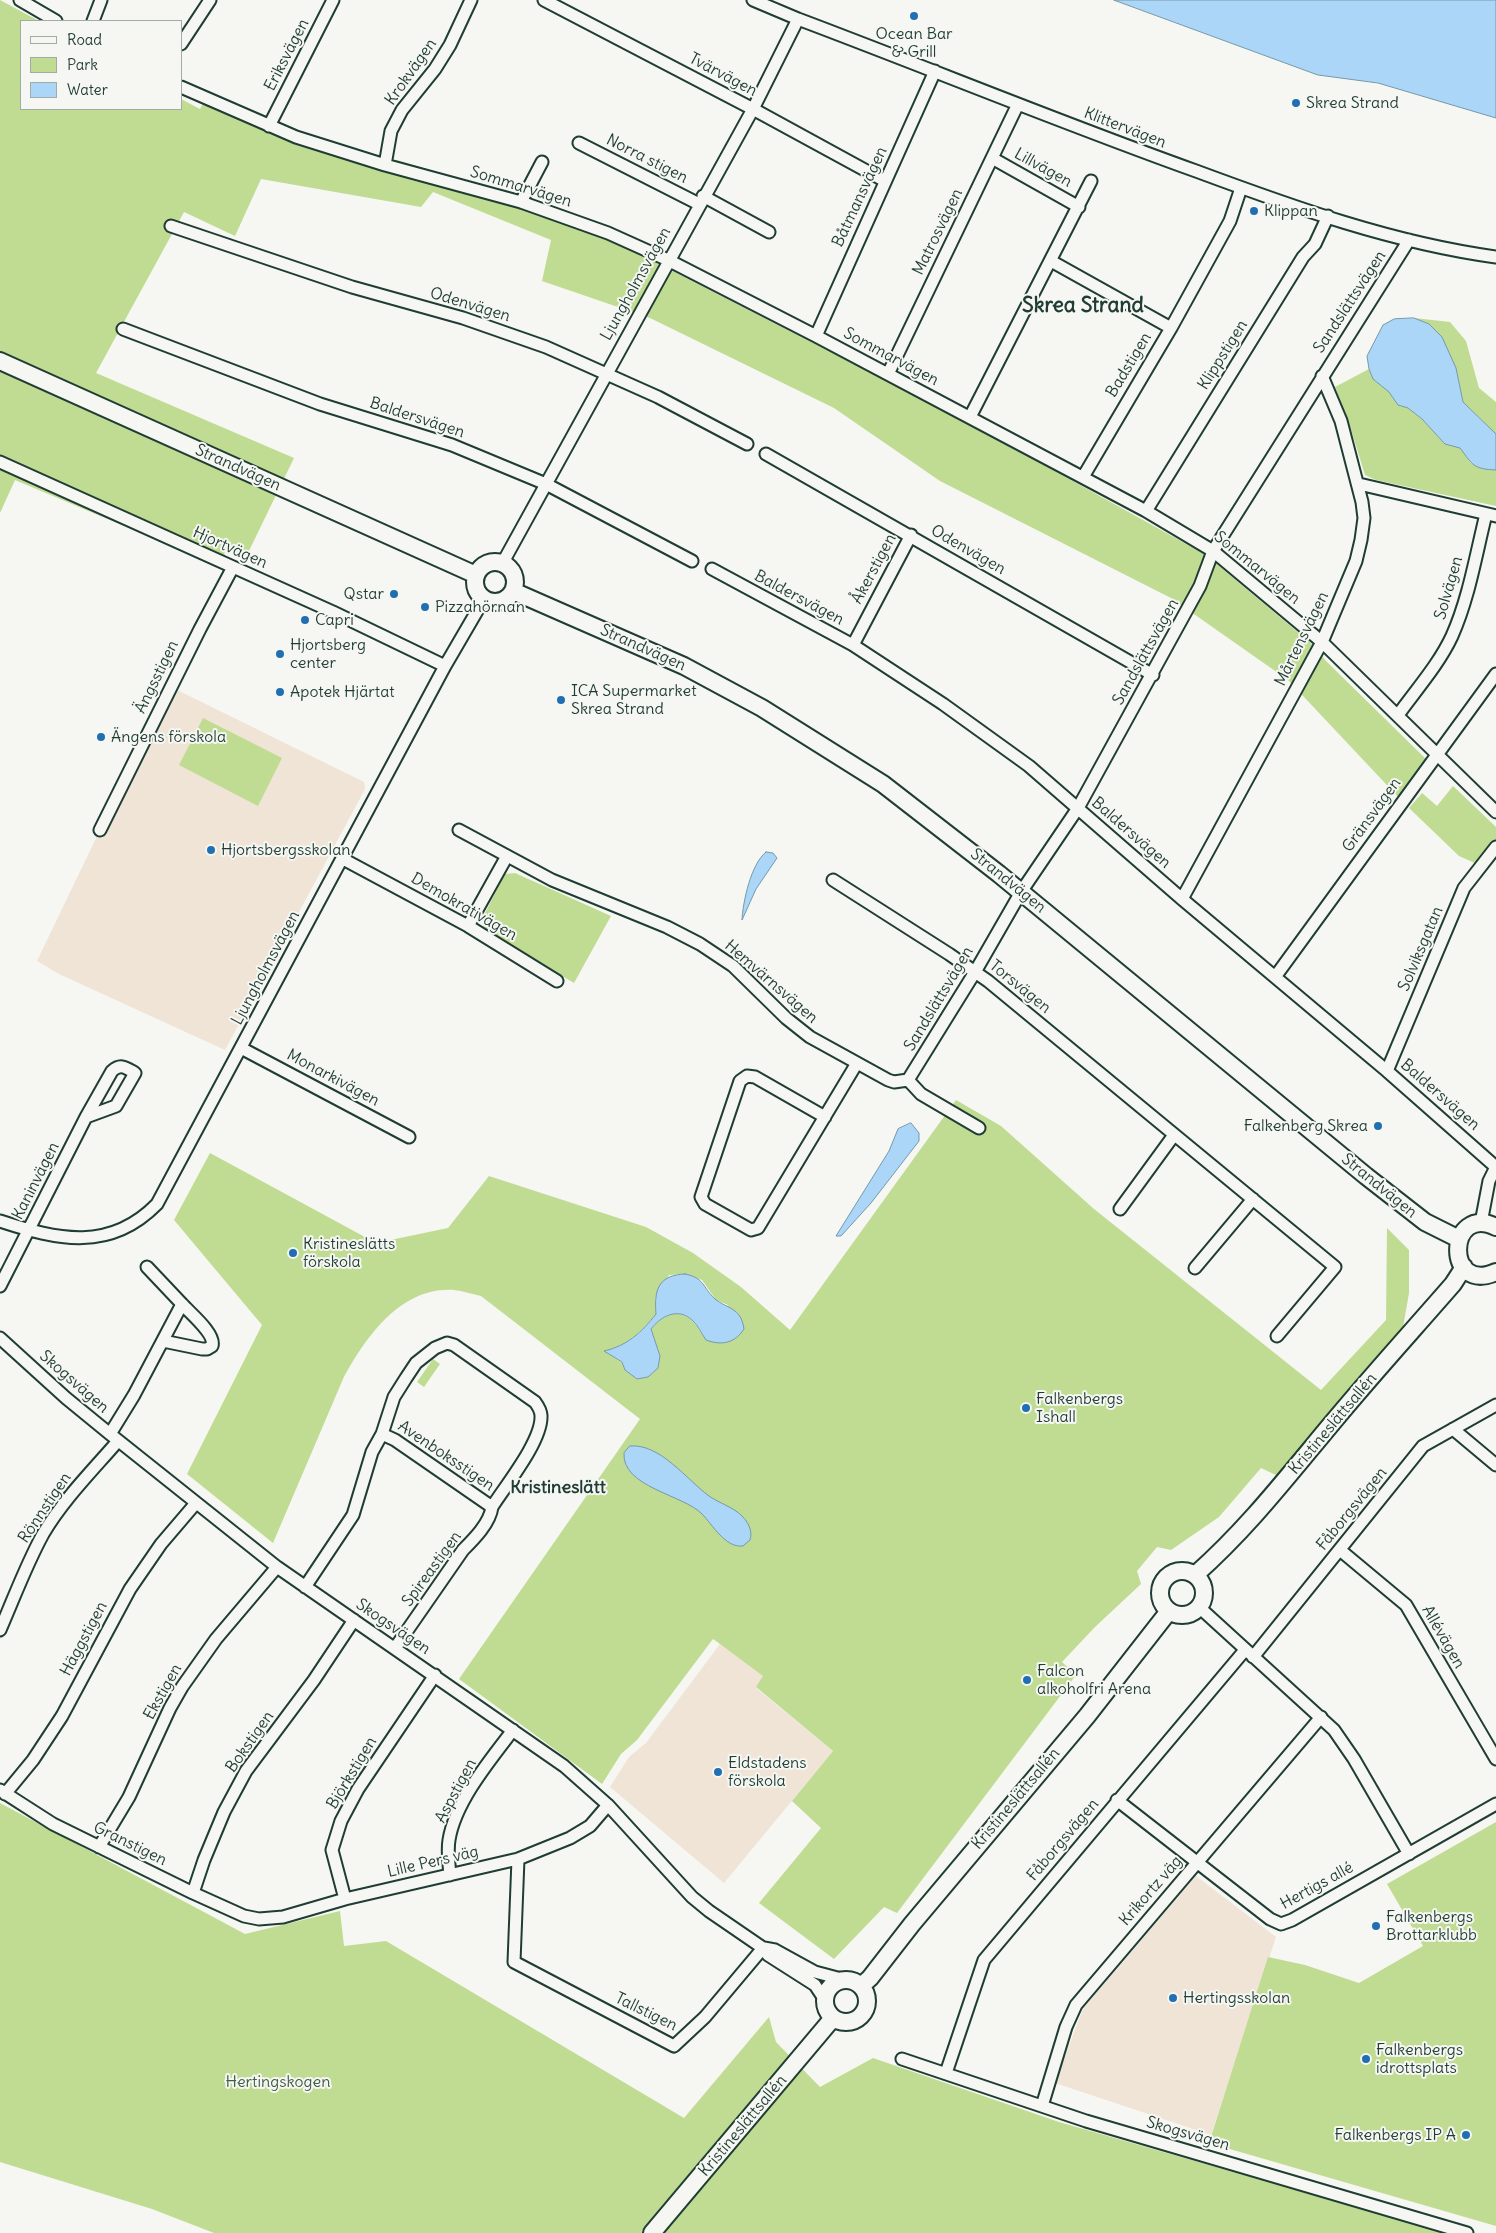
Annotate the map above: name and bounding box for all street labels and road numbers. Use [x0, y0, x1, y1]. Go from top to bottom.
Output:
street label: Eriksvägen [261, 16, 313, 94]
street label: Krokvägen [381, 35, 441, 109]
street label: Tvärvägen [686, 49, 760, 101]
street label: Klittervägen [1081, 104, 1169, 152]
street label: Norra stigen [603, 130, 691, 188]
street label: Båtmansvägen [828, 144, 892, 250]
street label: Lillvägen [1011, 144, 1075, 192]
street label: Sommarvägen [468, 162, 574, 212]
street label: Matrosvägen [909, 186, 967, 278]
street label: Ljungholmsvägen [597, 224, 675, 344]
street label: Sandslättsvägen [1310, 247, 1390, 357]
street label: Odenvägen [427, 284, 513, 326]
street label: Klippstigen [1194, 317, 1252, 393]
street label: Sommarvägen [840, 324, 942, 390]
street label: Badstigen [1102, 329, 1156, 401]
street label: Baldersvägen [367, 394, 467, 442]
street label: Strandvägen [192, 441, 284, 495]
street label: Odenvägen [927, 521, 1009, 579]
street label: Hjortvägen [190, 523, 270, 573]
street label: Sommarvägen [1210, 527, 1304, 609]
street label: Åkerstigen [848, 531, 900, 607]
street label: Solvägen [1431, 554, 1467, 622]
street label: Baldersvägen [751, 566, 847, 630]
street label: Mårtensvägen [1271, 589, 1333, 689]
street label: Sandslättsvägen [1109, 596, 1183, 708]
street label: Strandvägen [597, 621, 689, 675]
street label: Ängsstigen [131, 637, 183, 717]
street label: Gränsvägen [1339, 774, 1405, 856]
street label: Baldersvägen [1088, 793, 1174, 873]
street label: Strandvägen [966, 845, 1050, 917]
street label: Demokrativägen [408, 869, 520, 945]
street label: Solviksgatan [1395, 904, 1447, 994]
street label: Ljungholmsvägen [228, 908, 304, 1028]
street label: Hemvärnsvägen [720, 936, 822, 1028]
street label: Sandslättsvägen [900, 943, 978, 1055]
street label: Torsvägen [985, 956, 1055, 1018]
street label: Monarkivägen [283, 1046, 383, 1110]
street label: Baldersvägen [1397, 1055, 1483, 1135]
street label: Kaninvägen [8, 1139, 64, 1223]
street label: Strandvägen [1337, 1150, 1421, 1222]
street label: Skogsvägen [35, 1347, 113, 1417]
street label: Kristineslättsallén [1285, 1369, 1381, 1479]
street label: Avenboksstigen [394, 1417, 498, 1495]
street label: Fåborgsvägen [1313, 1464, 1391, 1554]
street label: Rönnstigen [14, 1469, 76, 1547]
street label: Spireastigen [398, 1528, 466, 1610]
street label: Skogsvägen [352, 1595, 434, 1659]
street label: Häggstigen [56, 1599, 112, 1679]
street label: Allévägen [1417, 1602, 1469, 1672]
street label: Ekstigen [140, 1661, 186, 1723]
street label: Bokstigen [222, 1708, 278, 1776]
street label: Björkstigen [323, 1733, 381, 1813]
street label: Kristineslättsallén [968, 1744, 1064, 1854]
street label: Aspstigen [431, 1756, 481, 1826]
street label: Fåborgsvägen [1023, 1795, 1103, 1885]
street label: Granstigen [90, 1818, 170, 1870]
street label: Lille Pers väg [386, 1842, 480, 1882]
street label: Krikortz väg [1116, 1852, 1186, 1930]
street label: Hertigs allé [1277, 1858, 1357, 1914]
street label: Tallstigen [612, 1989, 680, 2035]
street label: Kristineslättsallén [695, 2071, 791, 2181]
street label: Skogsvägen [1144, 2113, 1232, 2155]

